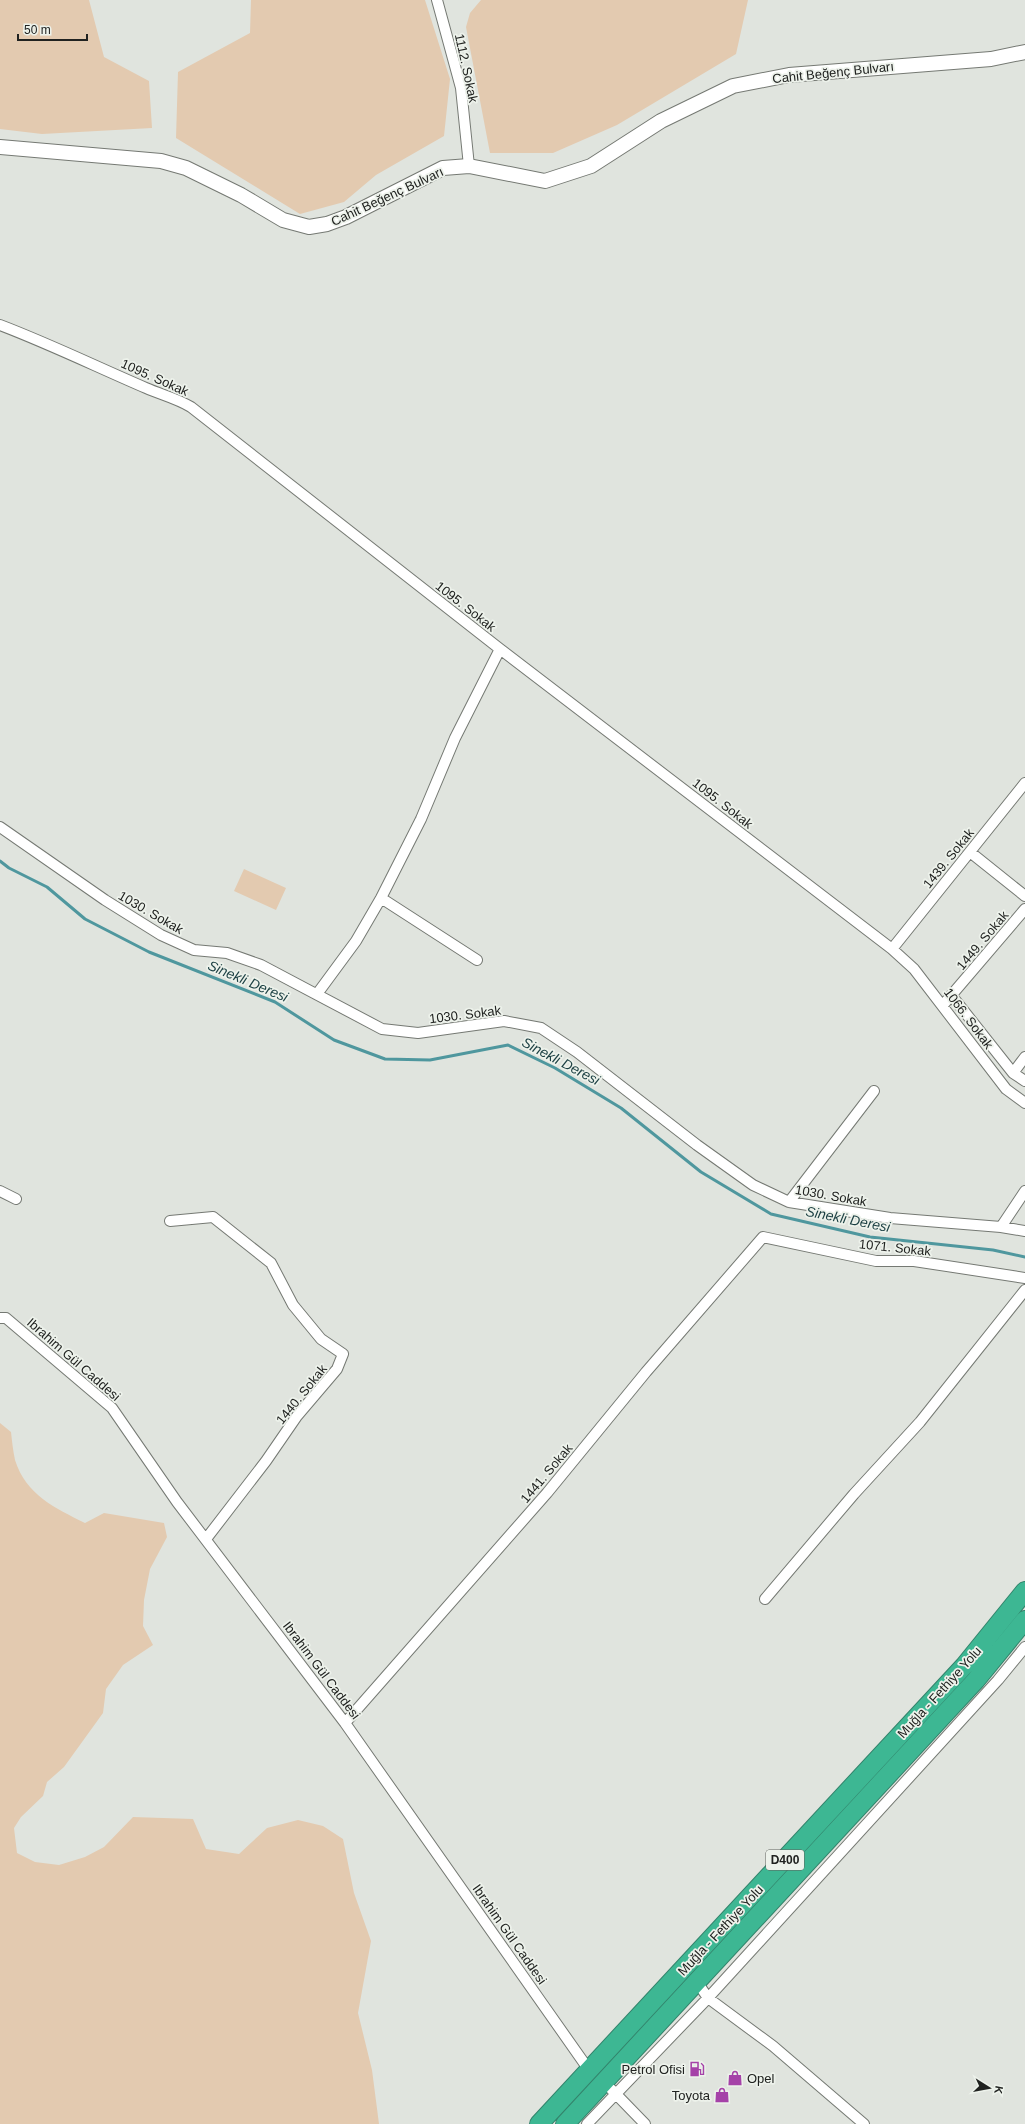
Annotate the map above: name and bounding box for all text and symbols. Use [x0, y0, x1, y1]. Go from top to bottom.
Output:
scale bar [18, 16, 87, 42]
text: 50 m [24, 23, 51, 37]
street label: 1112. Sokak [452, 32, 481, 105]
street label: Cahit Beğenç Bulvarı [772, 59, 895, 86]
street label: Cahit Beğenç Bulvarı [329, 164, 446, 229]
street label: 1095. Sokak [119, 356, 191, 399]
street label: 1095. Sokak [433, 578, 499, 635]
street label: 1095. Sokak [690, 775, 756, 832]
street label: 1439. Sokak [920, 825, 977, 891]
street label: 1030. Sokak [116, 888, 186, 937]
street label: 1449. Sokak [953, 907, 1012, 973]
water label: Sinekli Deresi [205, 957, 291, 1005]
street label: 1066. Sokak [941, 985, 997, 1052]
street label: 1030. Sokak [428, 1003, 502, 1026]
water label: Sinekli Deresi [519, 1034, 603, 1089]
street label: 1030. Sokak [794, 1182, 868, 1209]
water label: Sinekli Deresi [804, 1203, 892, 1235]
street label: 1071. Sokak [858, 1236, 932, 1259]
street label: Ibrahim Gül Caddesi [24, 1315, 123, 1404]
street label: 1440. Sokak [273, 1361, 330, 1427]
street label: 1441. Sokak [517, 1440, 576, 1506]
street label: Ibrahim Gül Caddesi [280, 1618, 363, 1722]
street label: Muğla - Fethiye Yolu [894, 1644, 984, 1741]
road number: D400 [766, 1850, 804, 1870]
street label: Ibrahim Gül Caddesi [469, 1881, 550, 1987]
street label: Muğla - Fethiye Yolu [675, 1882, 766, 1979]
fuel station icon: Petrol Ofisi [688, 2060, 706, 2078]
place label: Petrol Ofisi [621, 2062, 685, 2077]
north arrow [969, 2068, 1009, 2108]
shop icon: Opel [726, 2069, 744, 2087]
place label: Opel [747, 2071, 775, 2086]
text: K [992, 2085, 1005, 2095]
shop icon: Toyota [713, 2086, 731, 2104]
place label: Toyota [672, 2088, 711, 2103]

